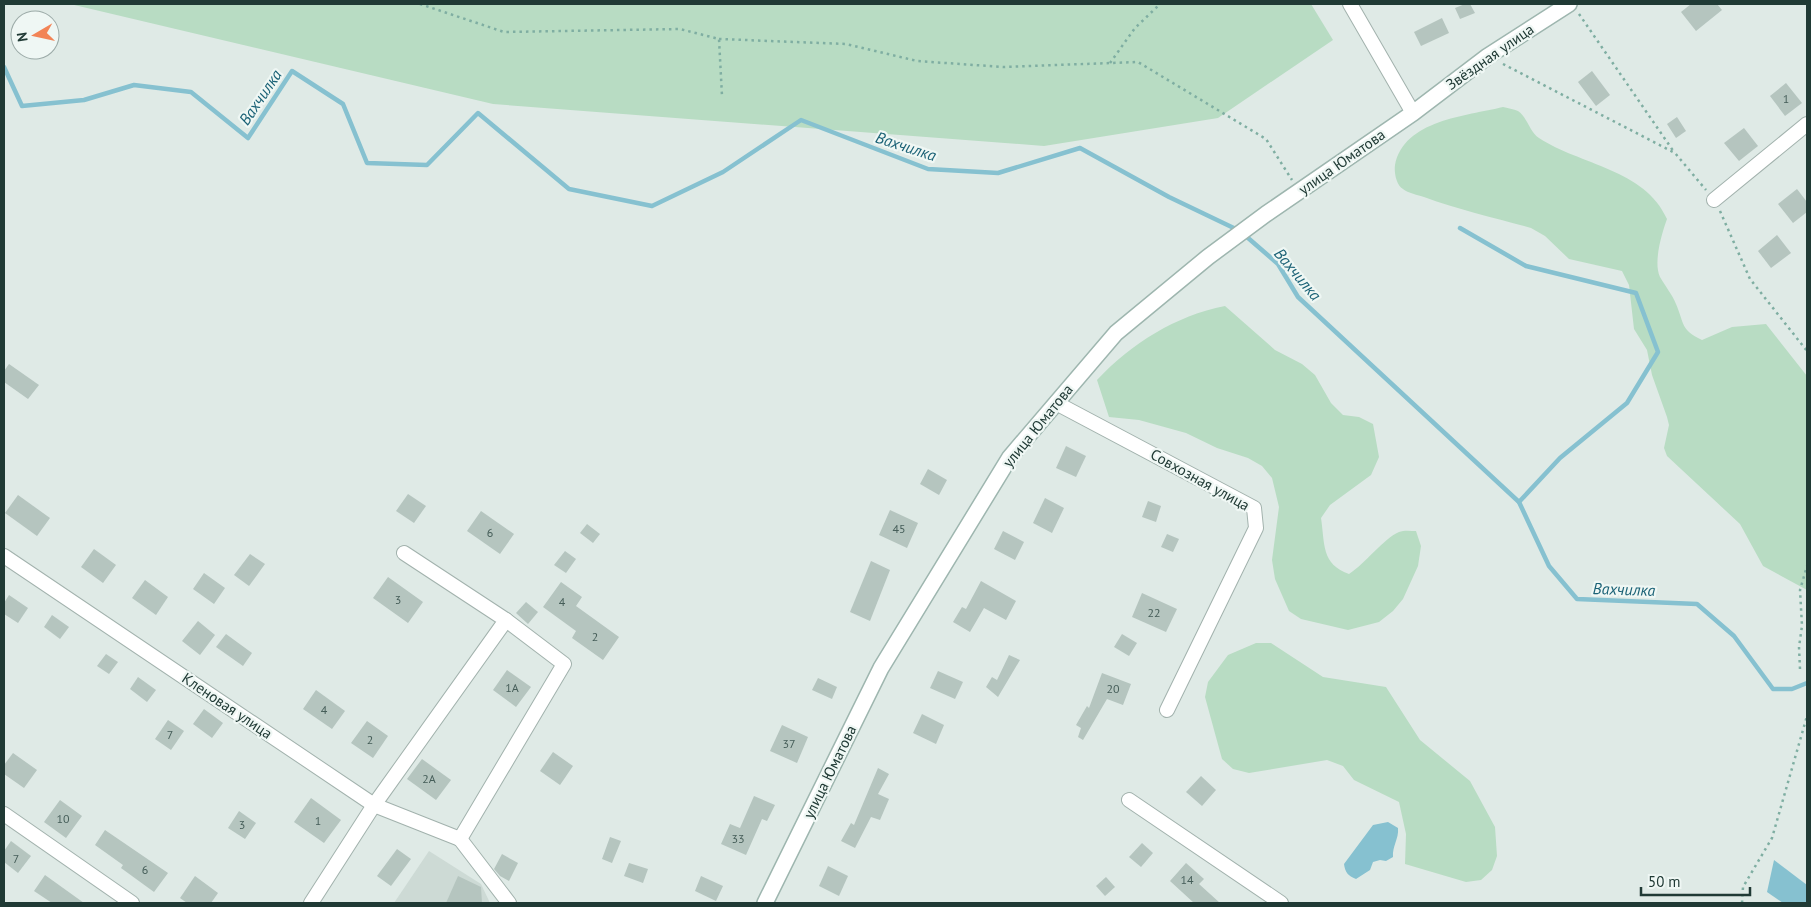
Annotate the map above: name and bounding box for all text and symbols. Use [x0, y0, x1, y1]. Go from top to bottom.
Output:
north arrow [10, 10, 60, 60]
street label: Звёздная улица [1442, 19, 1537, 94]
text: N [13, 31, 32, 43]
water label: Вахчилка [234, 65, 286, 129]
house number: 1 [1783, 91, 1789, 106]
street label: улица Юматова [1295, 125, 1389, 198]
water label: Вахчилка [873, 127, 939, 165]
water label: Вахчилка [1270, 244, 1326, 305]
street label: улица Юматова [998, 380, 1077, 471]
street label: Совхозная улица [1147, 444, 1253, 515]
house number: 45 [892, 521, 906, 536]
house number: 6 [487, 525, 493, 540]
water label: Вахчилка [1592, 578, 1656, 600]
house number: 3 [395, 592, 401, 607]
house number: 4 [559, 594, 566, 609]
house number: 22 [1147, 605, 1161, 620]
house number: 2 [592, 629, 598, 644]
street label: Кленовая улица [179, 668, 276, 743]
house number: 1А [505, 680, 519, 695]
house number: 20 [1106, 681, 1120, 696]
house number: 4 [321, 702, 328, 717]
street label: улица Юматова [799, 722, 860, 822]
house number: 7 [167, 727, 173, 742]
house number: 2 [367, 732, 373, 747]
house number: 37 [782, 736, 796, 751]
house number: 2А [422, 771, 436, 786]
house number: 10 [56, 811, 70, 826]
house number: 1 [315, 813, 321, 828]
house number: 3 [239, 817, 245, 832]
house number: 33 [731, 831, 745, 846]
house number: 7 [13, 851, 19, 866]
house number: 6 [142, 862, 148, 877]
scale bar [1641, 864, 1750, 896]
house number: 14 [1180, 872, 1194, 887]
text: 50 m [1648, 872, 1681, 891]

